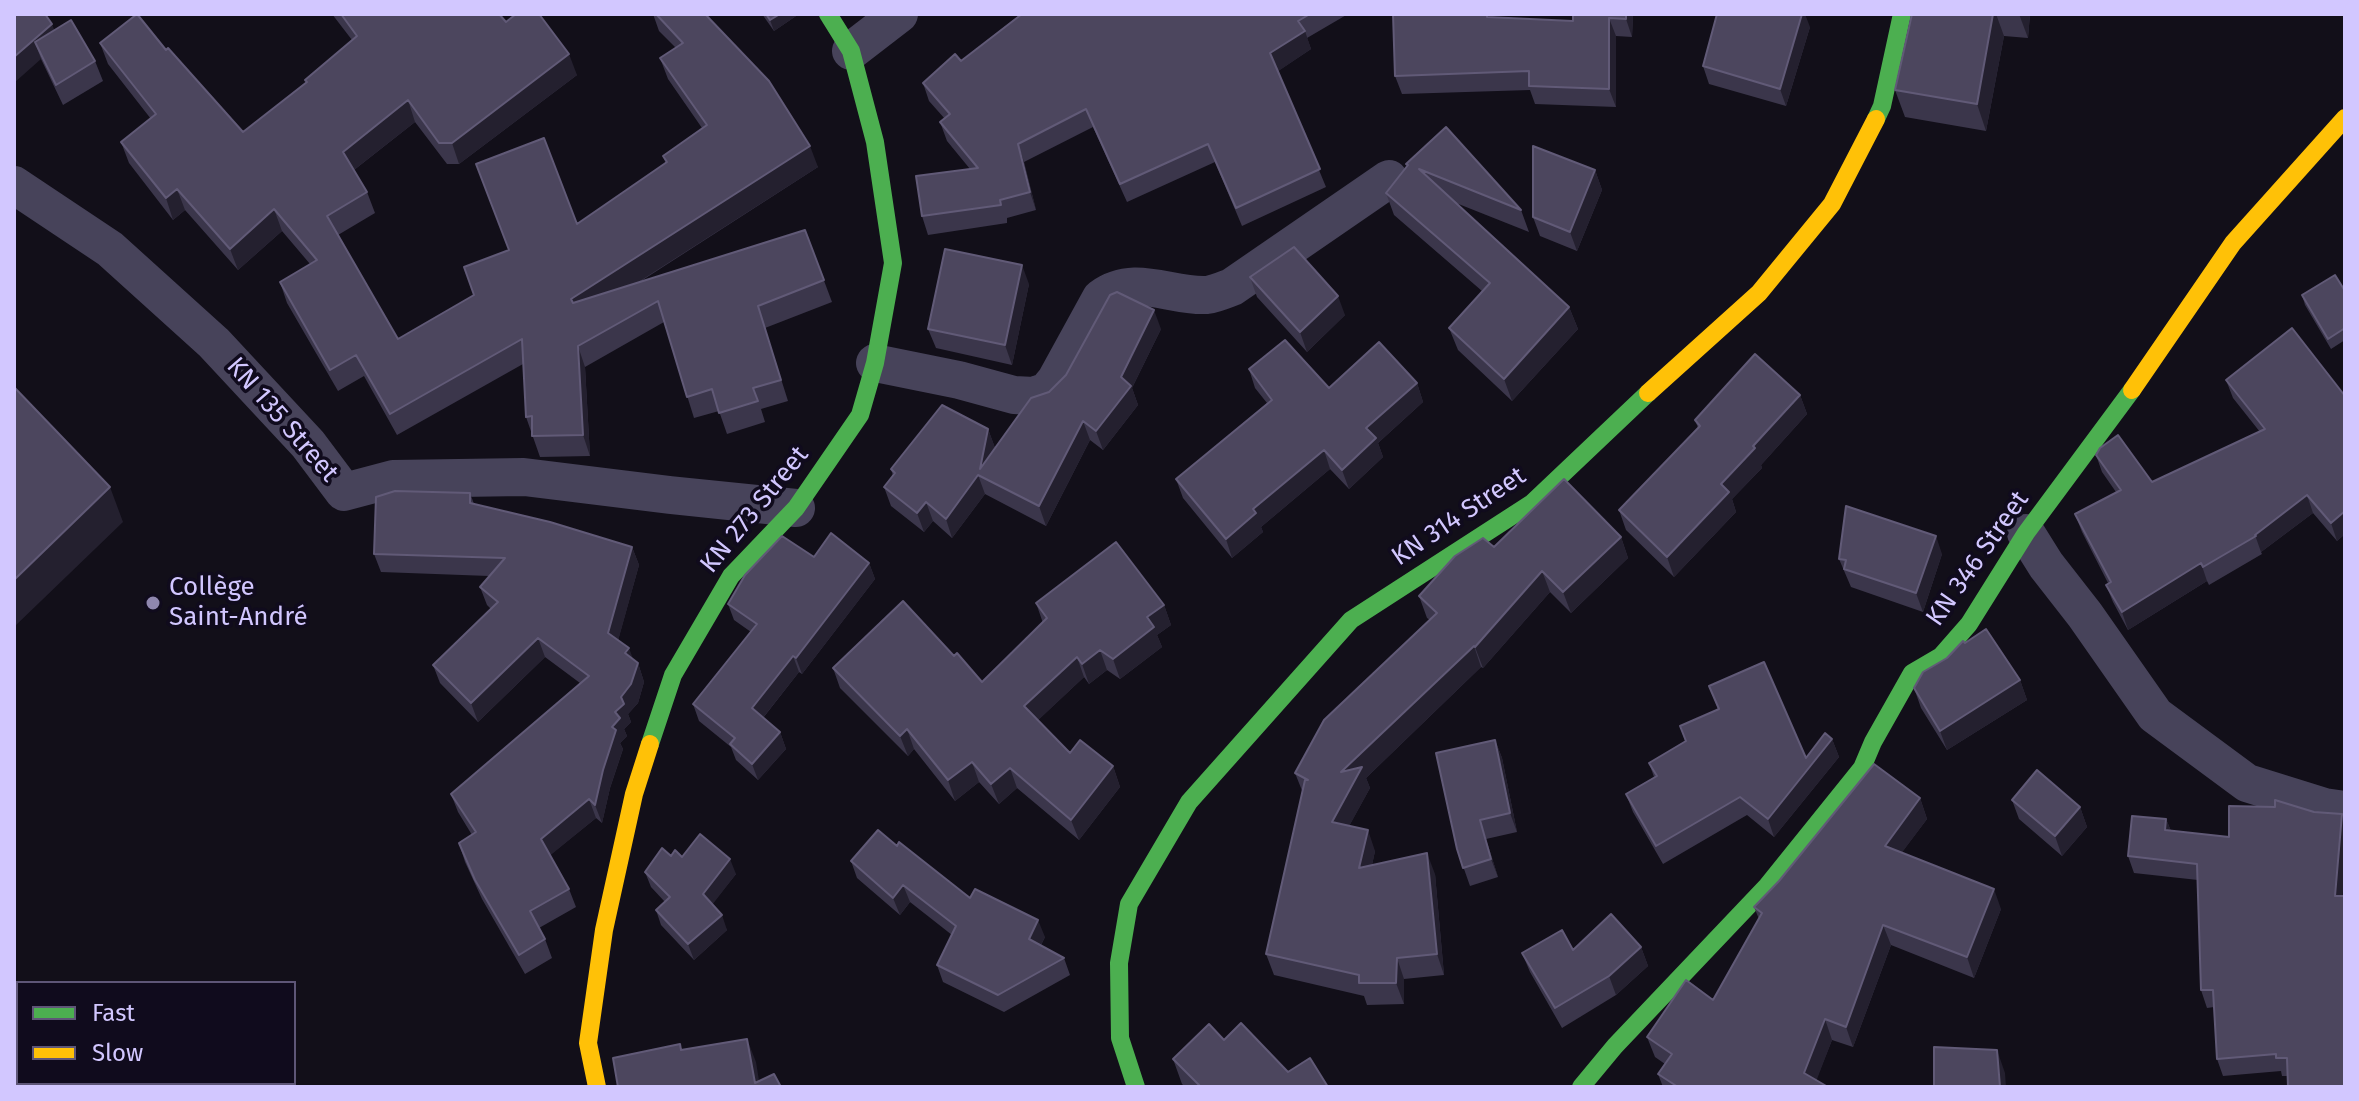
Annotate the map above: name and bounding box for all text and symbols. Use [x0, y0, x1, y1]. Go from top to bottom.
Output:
street label: KN 135 Street [219, 351, 345, 489]
street label: KN 273 Street [694, 440, 816, 580]
street label: KN 314 Street [1386, 461, 1532, 573]
street label: KN 346 Street [1920, 485, 2036, 633]
place label: Collège Saint-André [169, 572, 308, 634]
marker: Collège Saint-André [144, 594, 162, 612]
legend [16, 981, 296, 1085]
text: Fast [92, 999, 135, 1027]
text: Slow [92, 1039, 143, 1067]

